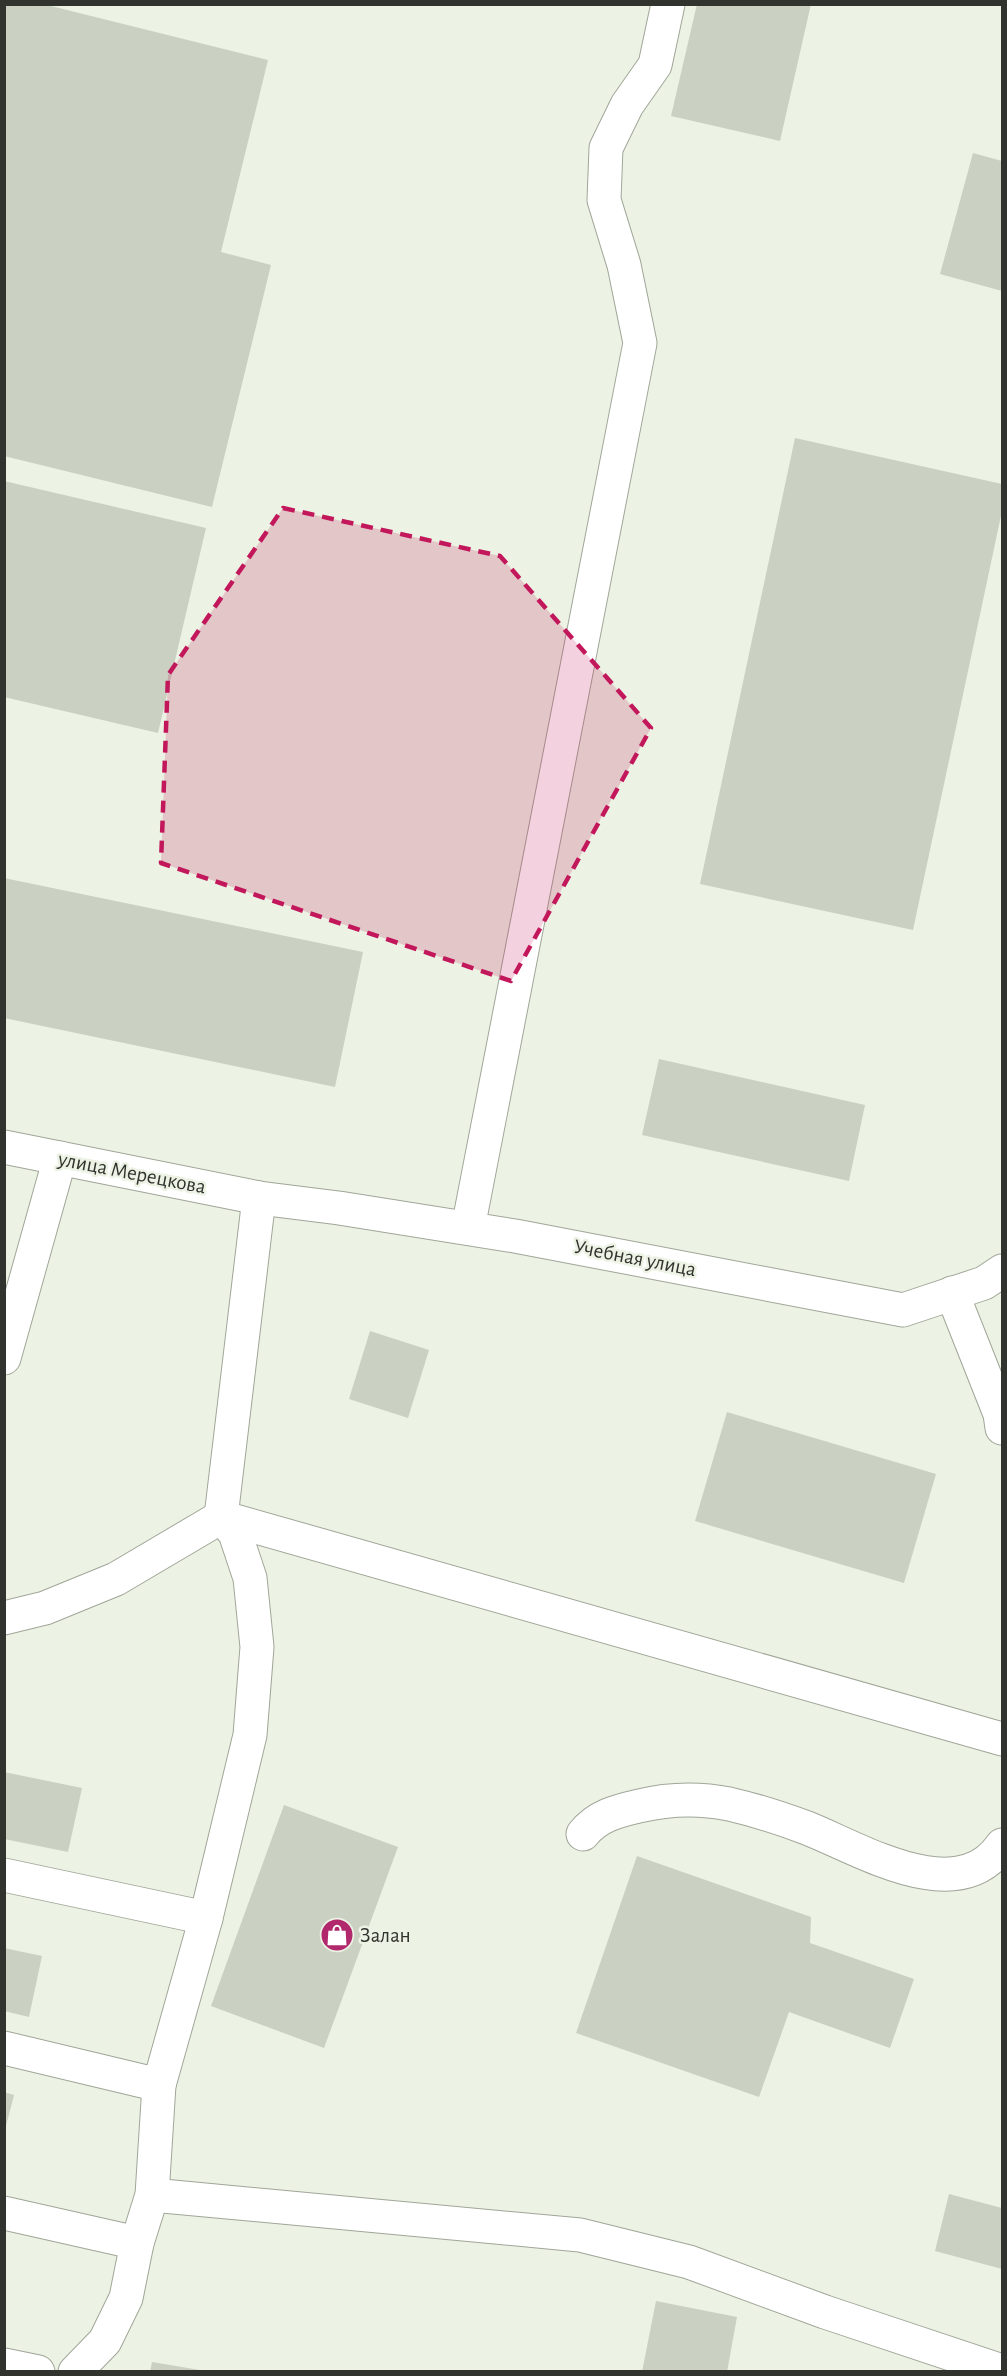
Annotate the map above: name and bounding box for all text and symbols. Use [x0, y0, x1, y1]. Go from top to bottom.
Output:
street label: улица Мерецкова [55, 1148, 208, 1198]
street label: Учебная улица [572, 1236, 698, 1280]
shop icon: Залан [319, 1917, 355, 1953]
place label: Залан [360, 1925, 411, 1946]

